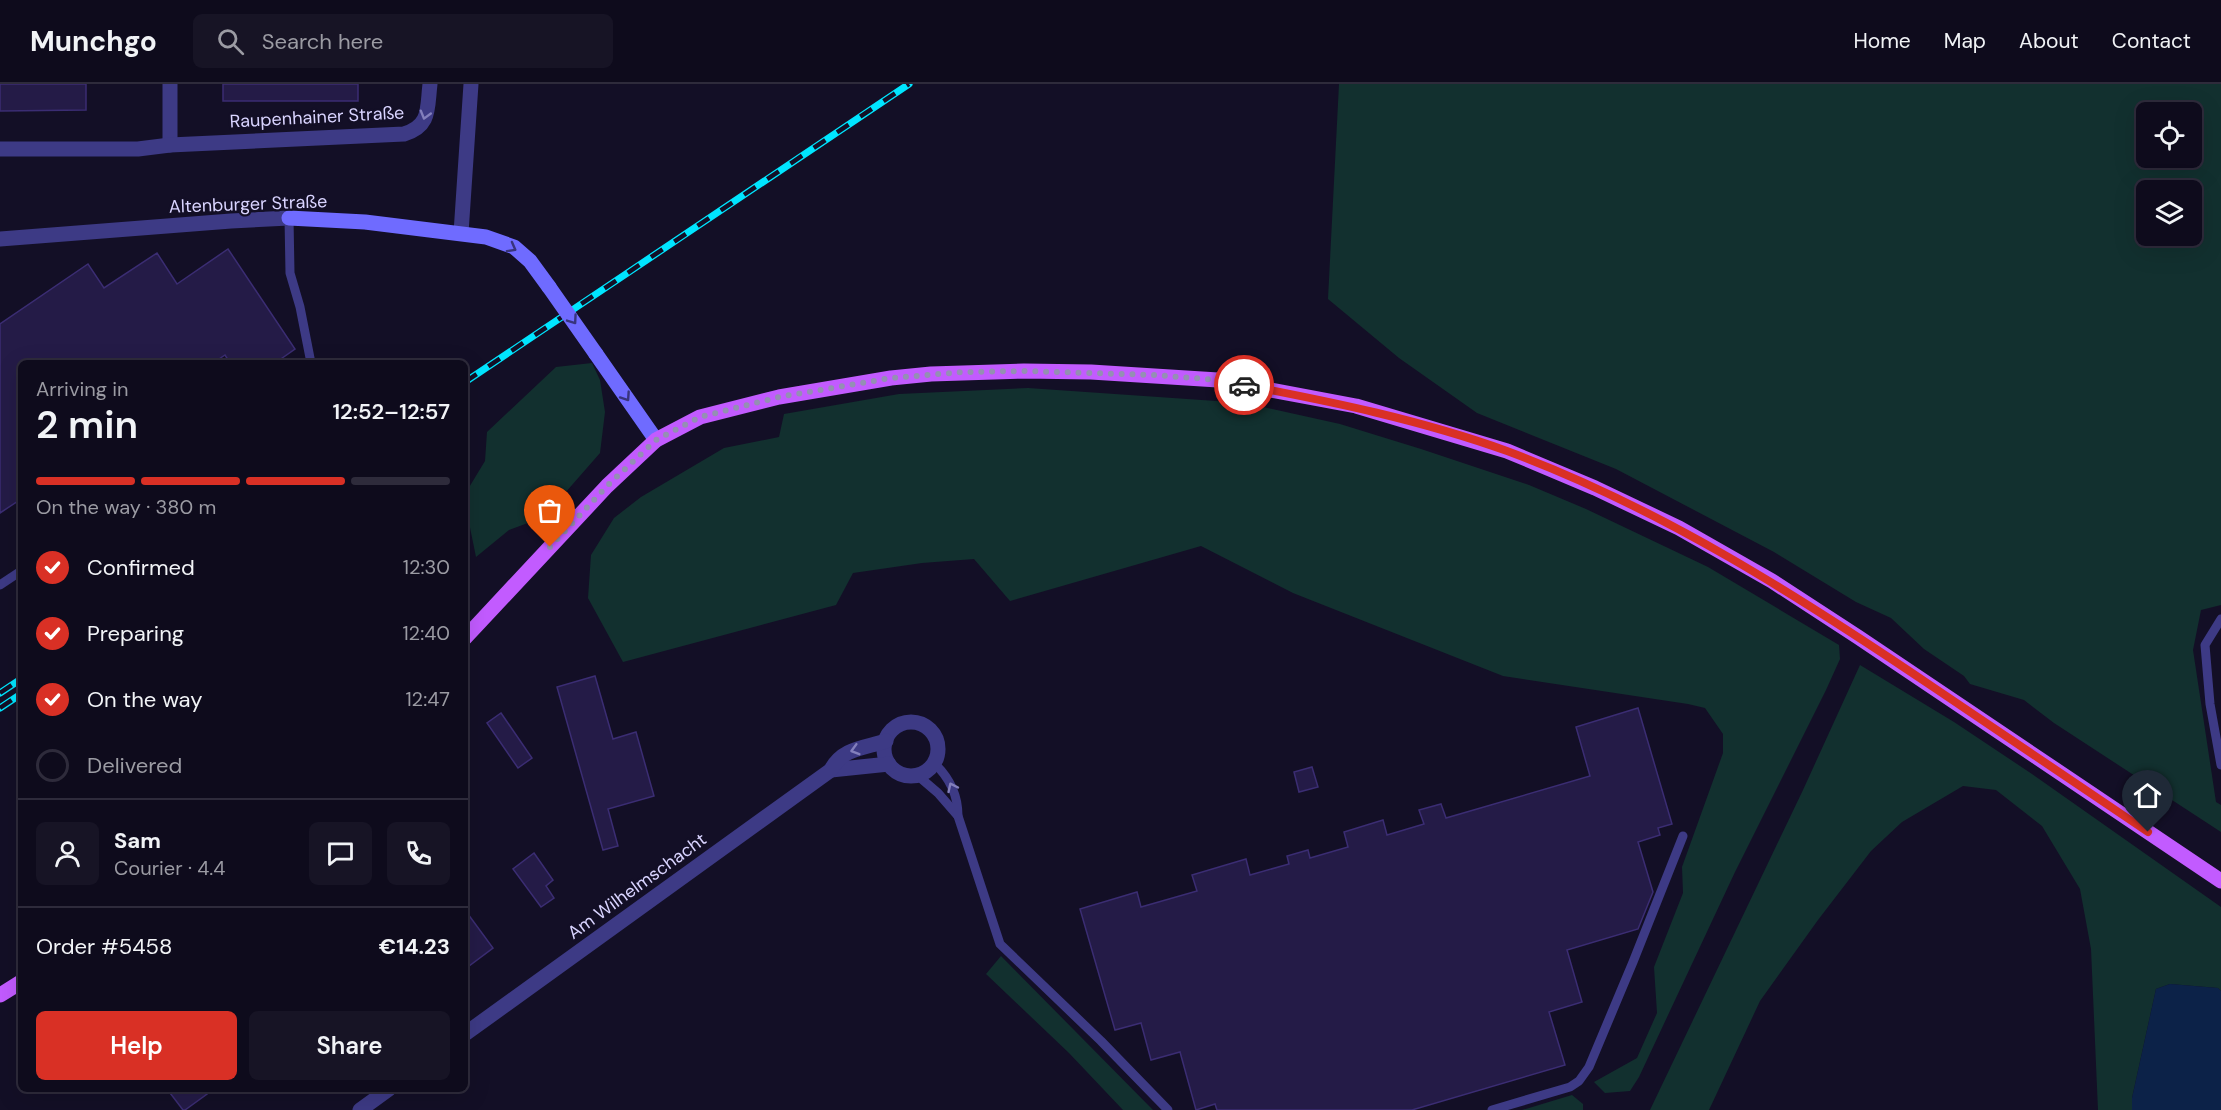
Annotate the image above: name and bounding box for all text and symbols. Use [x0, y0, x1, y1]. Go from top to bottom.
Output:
search box [193, 14, 613, 68]
text: Munchgo [30, 23, 157, 60]
icon: search [214, 25, 247, 58]
text: Search here [262, 27, 383, 56]
text: Home [1853, 27, 1911, 55]
text: Map [1944, 27, 1986, 55]
text: About [2019, 27, 2079, 55]
text: Contact [2112, 27, 2191, 55]
street label: Raupenhainer Straße [229, 100, 405, 134]
map controls [2136, 102, 2202, 246]
button: locate [2136, 102, 2202, 168]
one-way arrow [419, 110, 432, 120]
button: layers [2136, 180, 2202, 246]
street label: Altenburger Straße [168, 189, 328, 219]
one-way arrow [506, 241, 516, 252]
one-way arrow [566, 314, 577, 325]
courier [1214, 355, 1274, 415]
icon: car [1228, 369, 1261, 402]
text: Arriving in [36, 376, 128, 402]
one-way arrow [618, 391, 629, 402]
text: 12:52–12:57 [332, 397, 450, 426]
text: 2 min [36, 399, 138, 450]
pin [524, 485, 575, 547]
text: On the way · 380 m [36, 494, 216, 520]
icon: bag [533, 494, 566, 527]
icon: check [36, 551, 69, 584]
text: Confirmed [87, 553, 195, 582]
text: 12:30 [403, 554, 450, 580]
icon: check [36, 617, 69, 650]
text: Preparing [87, 619, 184, 648]
text: 12:40 [402, 620, 450, 646]
icon: check [36, 683, 69, 716]
text: On the way [87, 685, 202, 714]
text: 12:47 [405, 686, 450, 712]
one-way arrow [850, 743, 860, 756]
text: Delivered [87, 751, 182, 780]
pin [2122, 770, 2173, 832]
icon: home [2131, 779, 2164, 812]
one-way arrow [947, 783, 959, 794]
button: person [36, 822, 99, 885]
button: chat [309, 822, 372, 885]
button: phone [387, 822, 450, 885]
text: Sam [114, 826, 161, 855]
street label: Am Wilhelmschacht [563, 827, 711, 945]
text: Courier · 4.4 [114, 855, 225, 881]
text: Order #5458 [36, 932, 172, 961]
text: €14.23 [379, 932, 450, 961]
button: Help [36, 1011, 237, 1080]
button: Share [249, 1011, 450, 1080]

